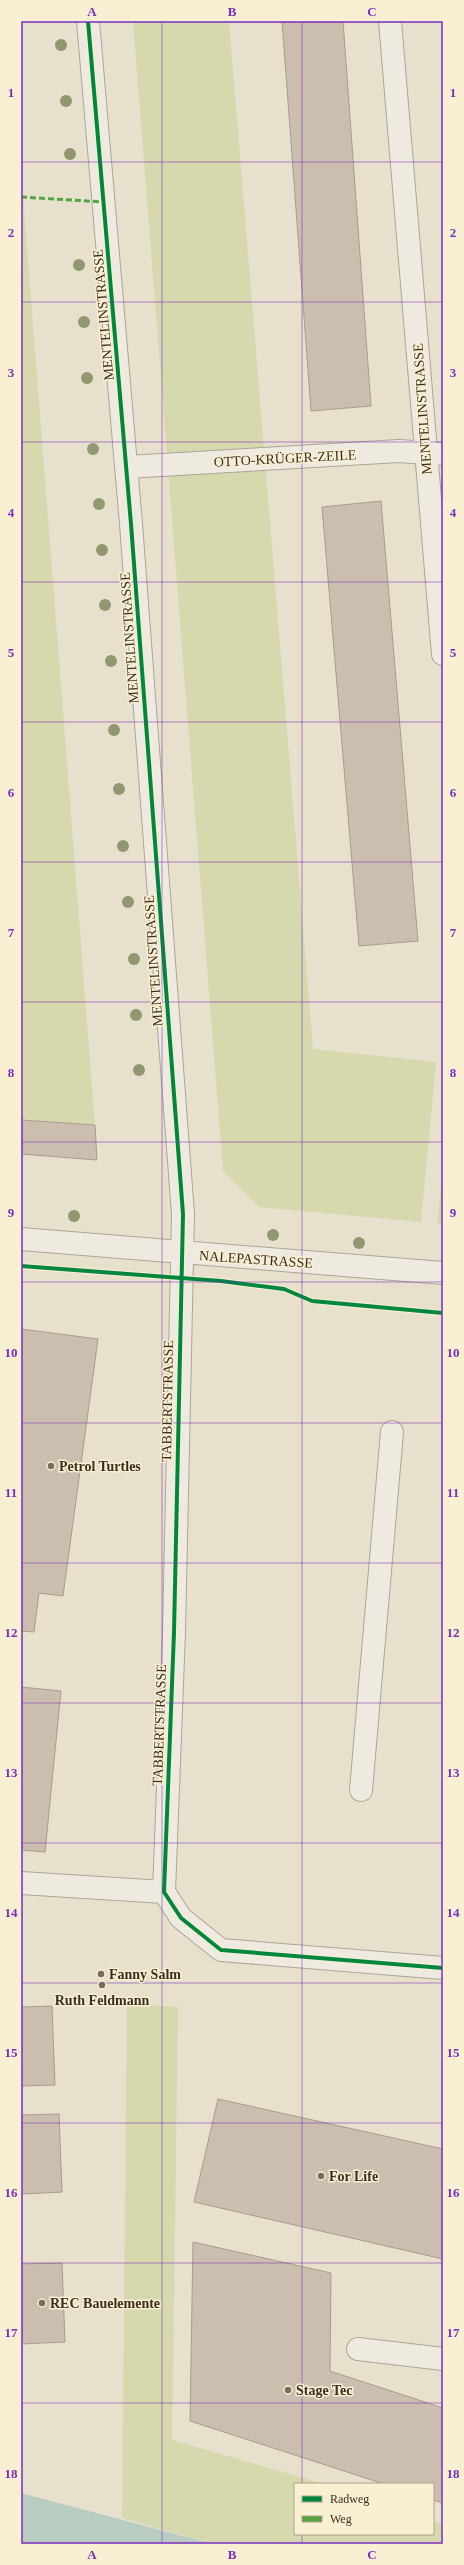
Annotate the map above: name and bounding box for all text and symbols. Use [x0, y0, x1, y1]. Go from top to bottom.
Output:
text: A [87, 4, 97, 19]
text: B [228, 4, 237, 19]
text: C [367, 4, 377, 19]
text: 1 [8, 85, 14, 100]
text: 1 [450, 85, 456, 100]
text: 2 [8, 225, 14, 240]
text: 2 [450, 225, 456, 240]
street label: MENTELINSTRASSE [90, 249, 117, 381]
street label: MENTELINSTRASSE [410, 343, 435, 475]
text: 3 [8, 365, 15, 380]
text: 3 [450, 365, 457, 380]
street label: OTTO-KRÜGER-ZEILE [213, 446, 357, 470]
text: 4 [8, 505, 15, 520]
text: 4 [450, 505, 457, 520]
street label: MENTELINSTRASSE [117, 572, 142, 704]
text: 5 [8, 645, 15, 660]
text: 5 [450, 645, 457, 660]
text: 6 [8, 785, 15, 800]
text: 6 [450, 785, 457, 800]
street label: MENTELINSTRASSE [141, 895, 166, 1027]
text: 7 [8, 925, 15, 940]
text: 7 [450, 925, 457, 940]
text: 8 [8, 1065, 15, 1080]
text: 8 [450, 1065, 457, 1080]
text: 9 [8, 1205, 15, 1220]
text: 9 [450, 1205, 457, 1220]
street label: NALEPASTRASSE [199, 1248, 313, 1271]
street label: TABBERTSTRASSE [159, 1340, 176, 1462]
text: 10 [5, 1345, 18, 1360]
text: 10 [447, 1345, 460, 1360]
place label: Petrol Turtles [59, 1459, 141, 1474]
marker: Petrol Turtles [46, 1461, 56, 1471]
text: 11 [5, 1485, 17, 1500]
text: 11 [447, 1485, 459, 1500]
text: 12 [5, 1625, 18, 1640]
text: 12 [447, 1625, 460, 1640]
street label: TABBERTSTRASSE [150, 1664, 169, 1786]
text: 13 [5, 1765, 18, 1780]
text: 13 [447, 1765, 460, 1780]
text: 14 [5, 1905, 18, 1920]
text: 14 [447, 1905, 460, 1920]
place label: Fanny Salm [109, 1967, 181, 1982]
marker: Fanny Salm [96, 1969, 106, 1979]
marker: Ruth Feldmann [97, 1980, 107, 1990]
place label: Ruth Feldmann [55, 1993, 149, 2008]
text: 15 [5, 2045, 18, 2060]
text: 15 [447, 2045, 460, 2060]
place label: For Life [329, 2169, 378, 2184]
marker: For Life [316, 2171, 326, 2181]
text: 16 [5, 2185, 18, 2200]
text: 16 [447, 2185, 460, 2200]
place label: REC Bauelemente [50, 2296, 160, 2311]
marker: REC Bauelemente [37, 2298, 47, 2308]
text: 17 [5, 2325, 18, 2340]
text: 17 [447, 2325, 460, 2340]
place label: Stage Tec [296, 2383, 352, 2398]
marker: Stage Tec [283, 2385, 293, 2395]
text: 18 [5, 2466, 18, 2481]
text: 18 [447, 2466, 460, 2481]
legend [294, 2483, 434, 2535]
text: Radweg [330, 2492, 369, 2506]
text: Weg [330, 2512, 352, 2526]
text: A [87, 2547, 97, 2562]
text: B [228, 2547, 237, 2562]
text: C [367, 2547, 377, 2562]

